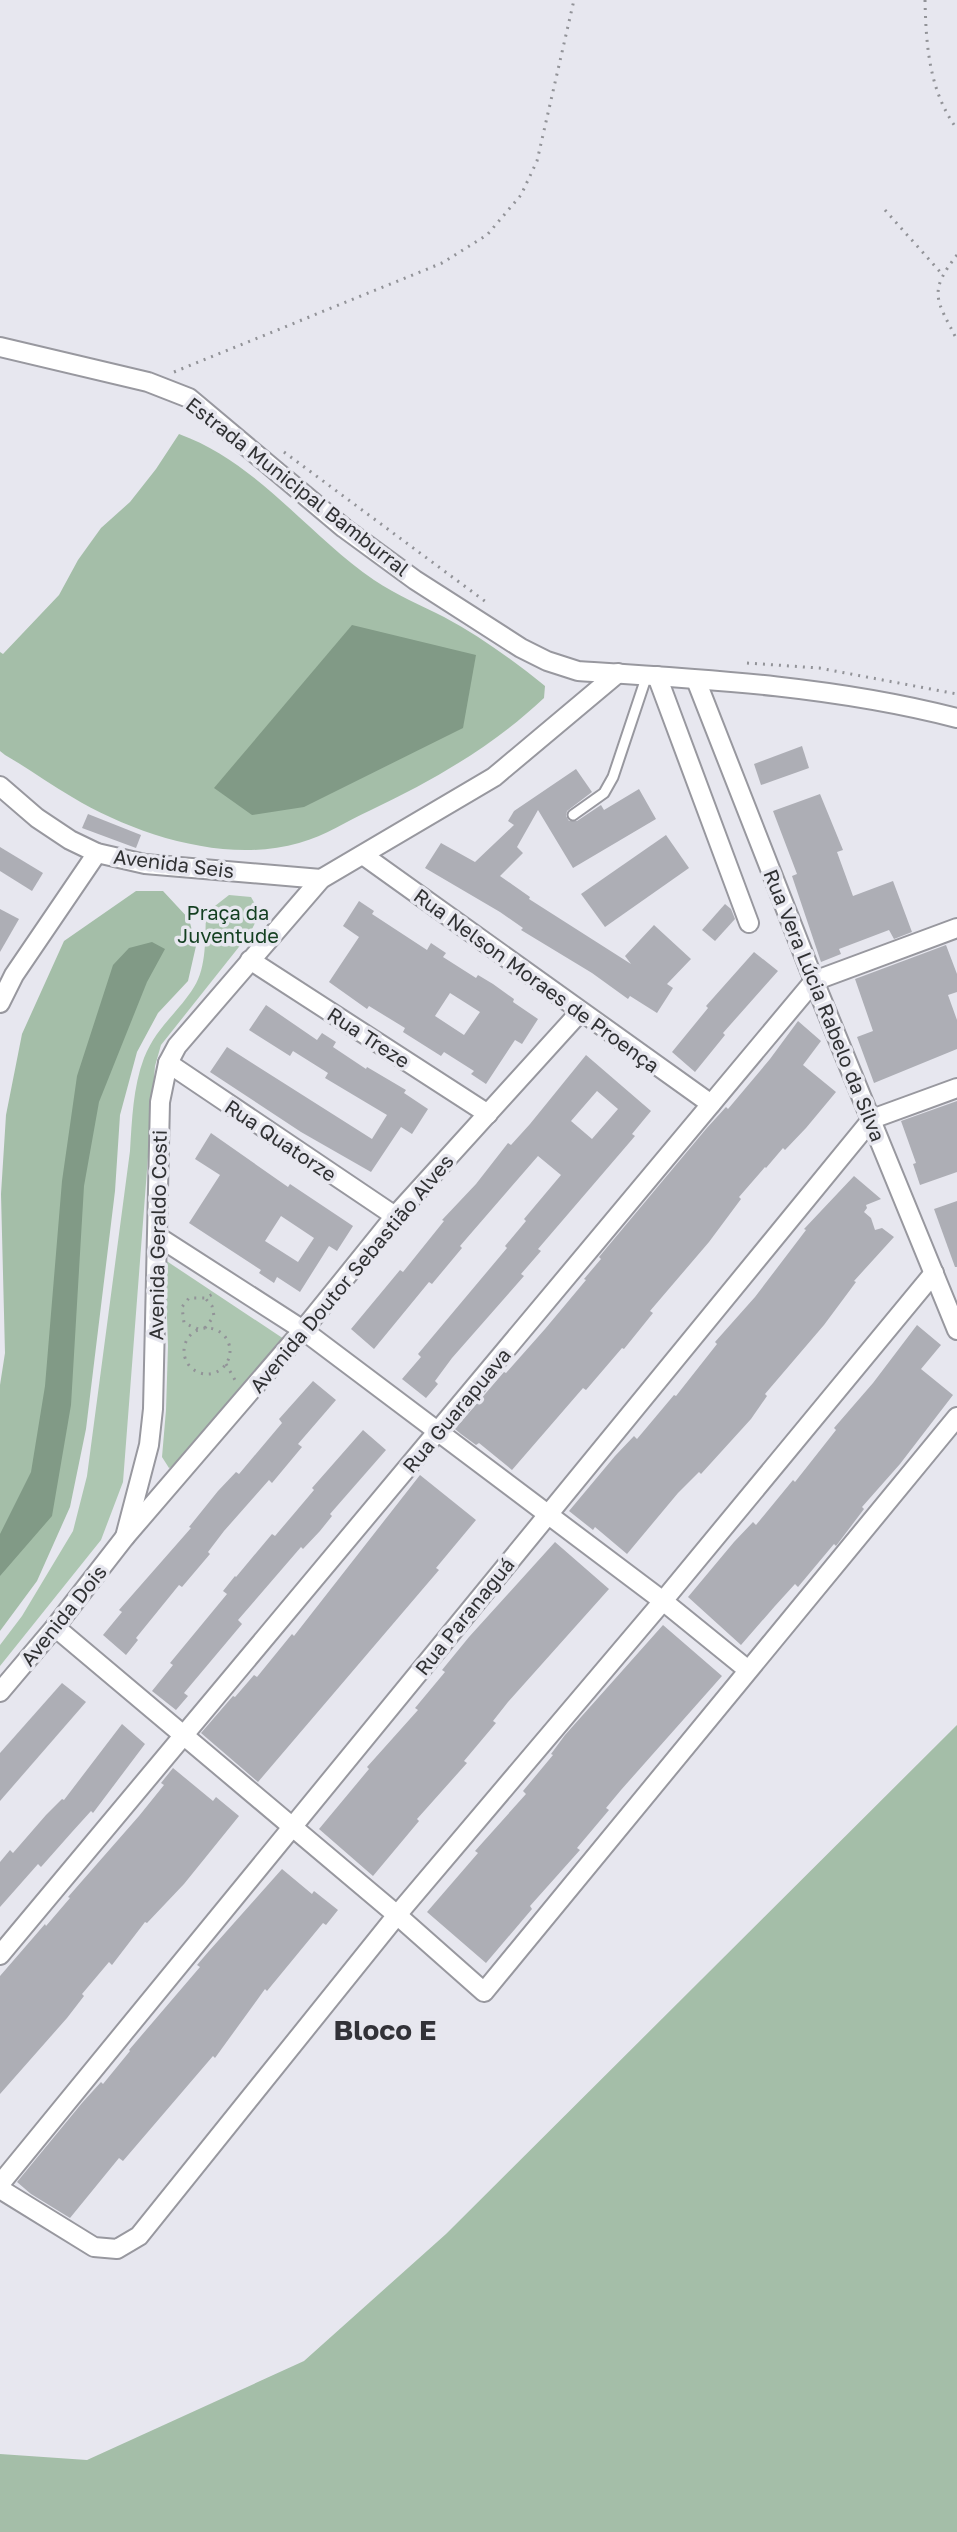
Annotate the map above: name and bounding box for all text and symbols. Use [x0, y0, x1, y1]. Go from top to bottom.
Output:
street label: Estrada Municipal Bamburral [182, 391, 414, 581]
street label: Avenida Seis [112, 844, 236, 882]
street label: Rua Vera Lúcia Rabelo da Silva [759, 865, 891, 1145]
street label: Rua Nelson Moraes de Proença [410, 883, 664, 1077]
park label: Praça da Juventude [177, 900, 279, 947]
street label: Rua Treze [323, 1002, 415, 1072]
street label: Rua Quatorze [221, 1094, 341, 1186]
street label: Avenida Geraldo Costi [143, 1130, 171, 1340]
street label: Avenida Doutor Sebastião Alves [244, 1149, 458, 1397]
street label: Rua Guarapuava [397, 1343, 515, 1477]
street label: Rua Paranaguá [409, 1552, 519, 1680]
street label: Avenida Dois [15, 1560, 111, 1670]
district label: Bloco E [333, 2013, 437, 2046]

